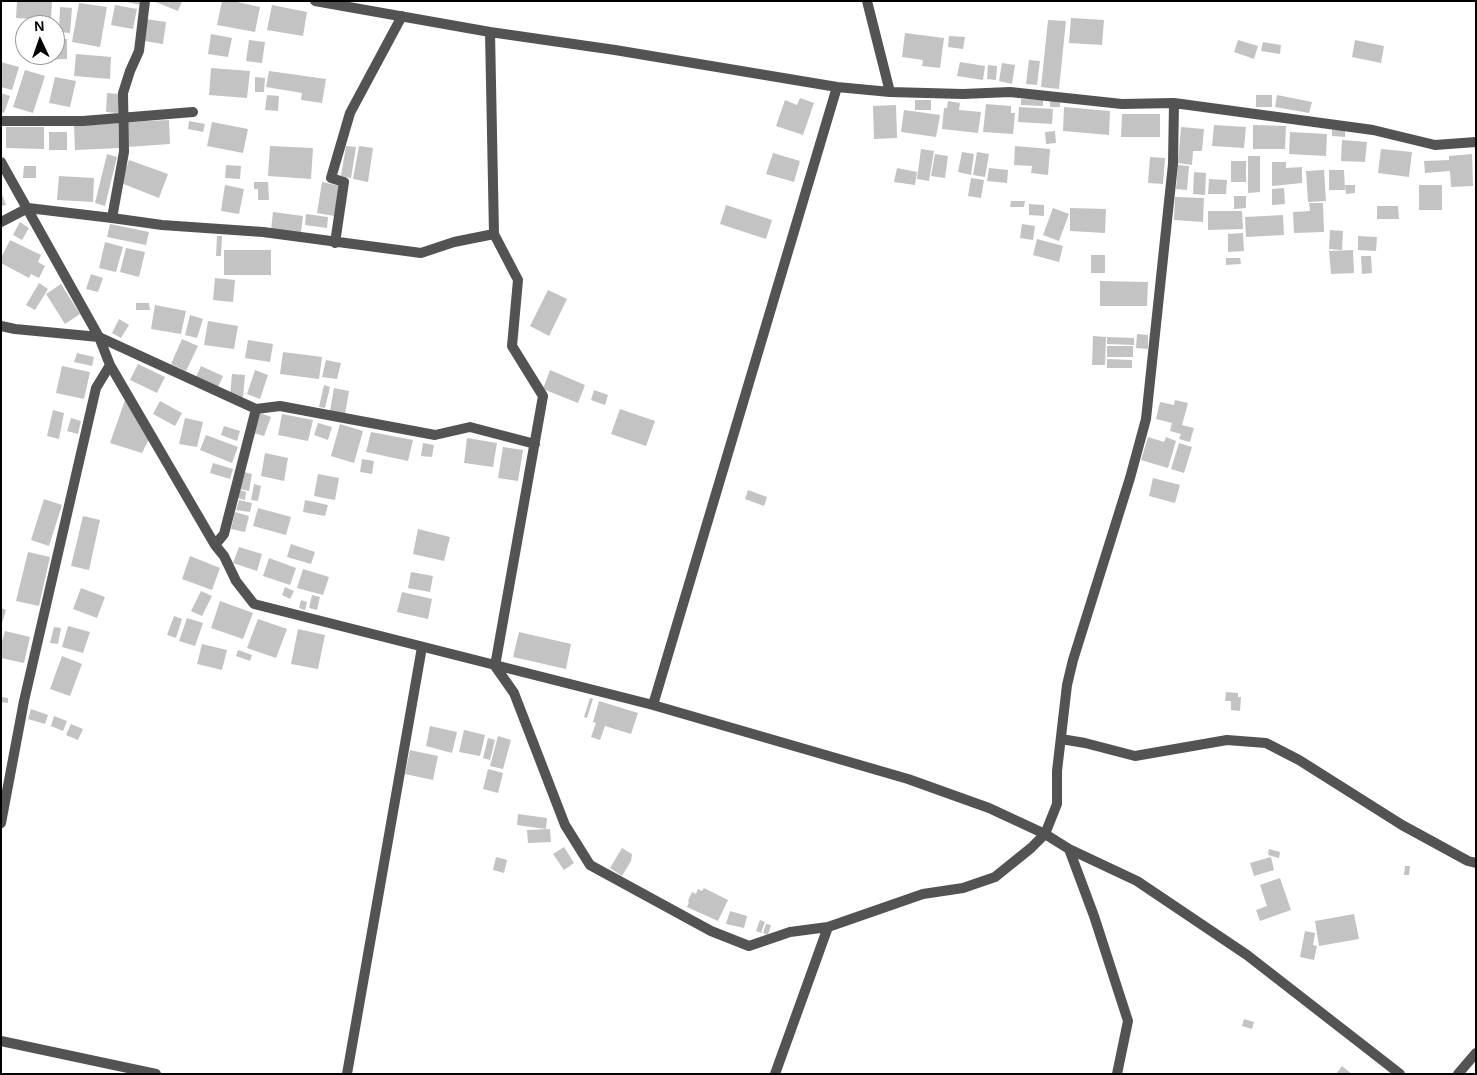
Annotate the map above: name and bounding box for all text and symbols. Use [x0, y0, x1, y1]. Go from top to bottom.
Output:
north arrow [15, 15, 65, 65]
text: N [34, 18, 45, 34]

